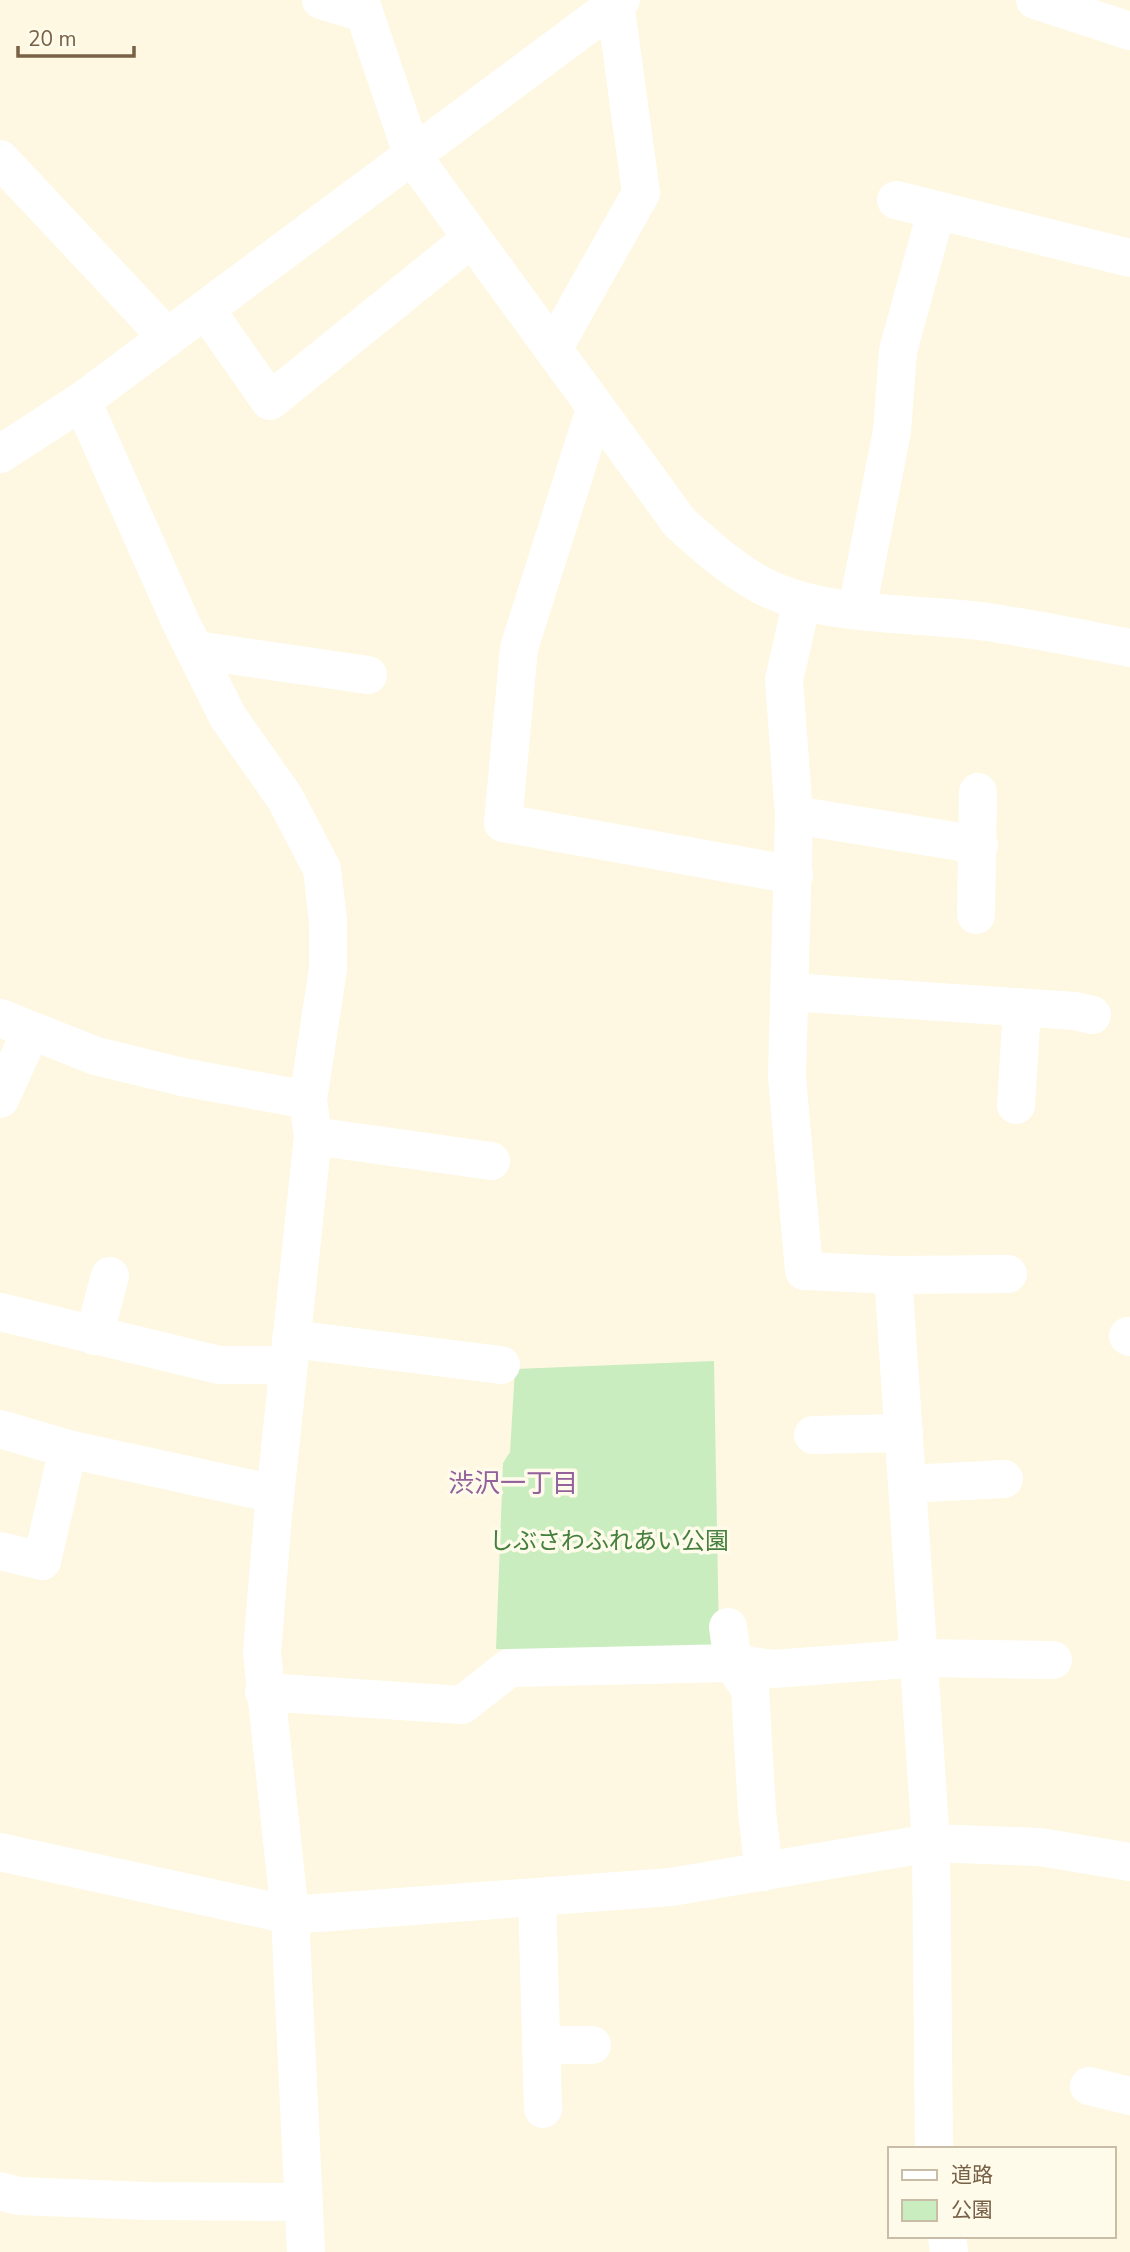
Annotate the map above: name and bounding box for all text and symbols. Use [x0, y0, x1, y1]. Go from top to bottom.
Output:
scale bar [18, 14, 133, 58]
text: 20 m [28, 25, 77, 53]
district label: 渋沢一丁目 [448, 1466, 578, 1501]
park label: しぶさわふれあい公園 [489, 1525, 729, 1557]
legend [888, 2147, 1116, 2238]
text: 道路 [951, 2161, 993, 2189]
text: 公園 [951, 2196, 993, 2224]

